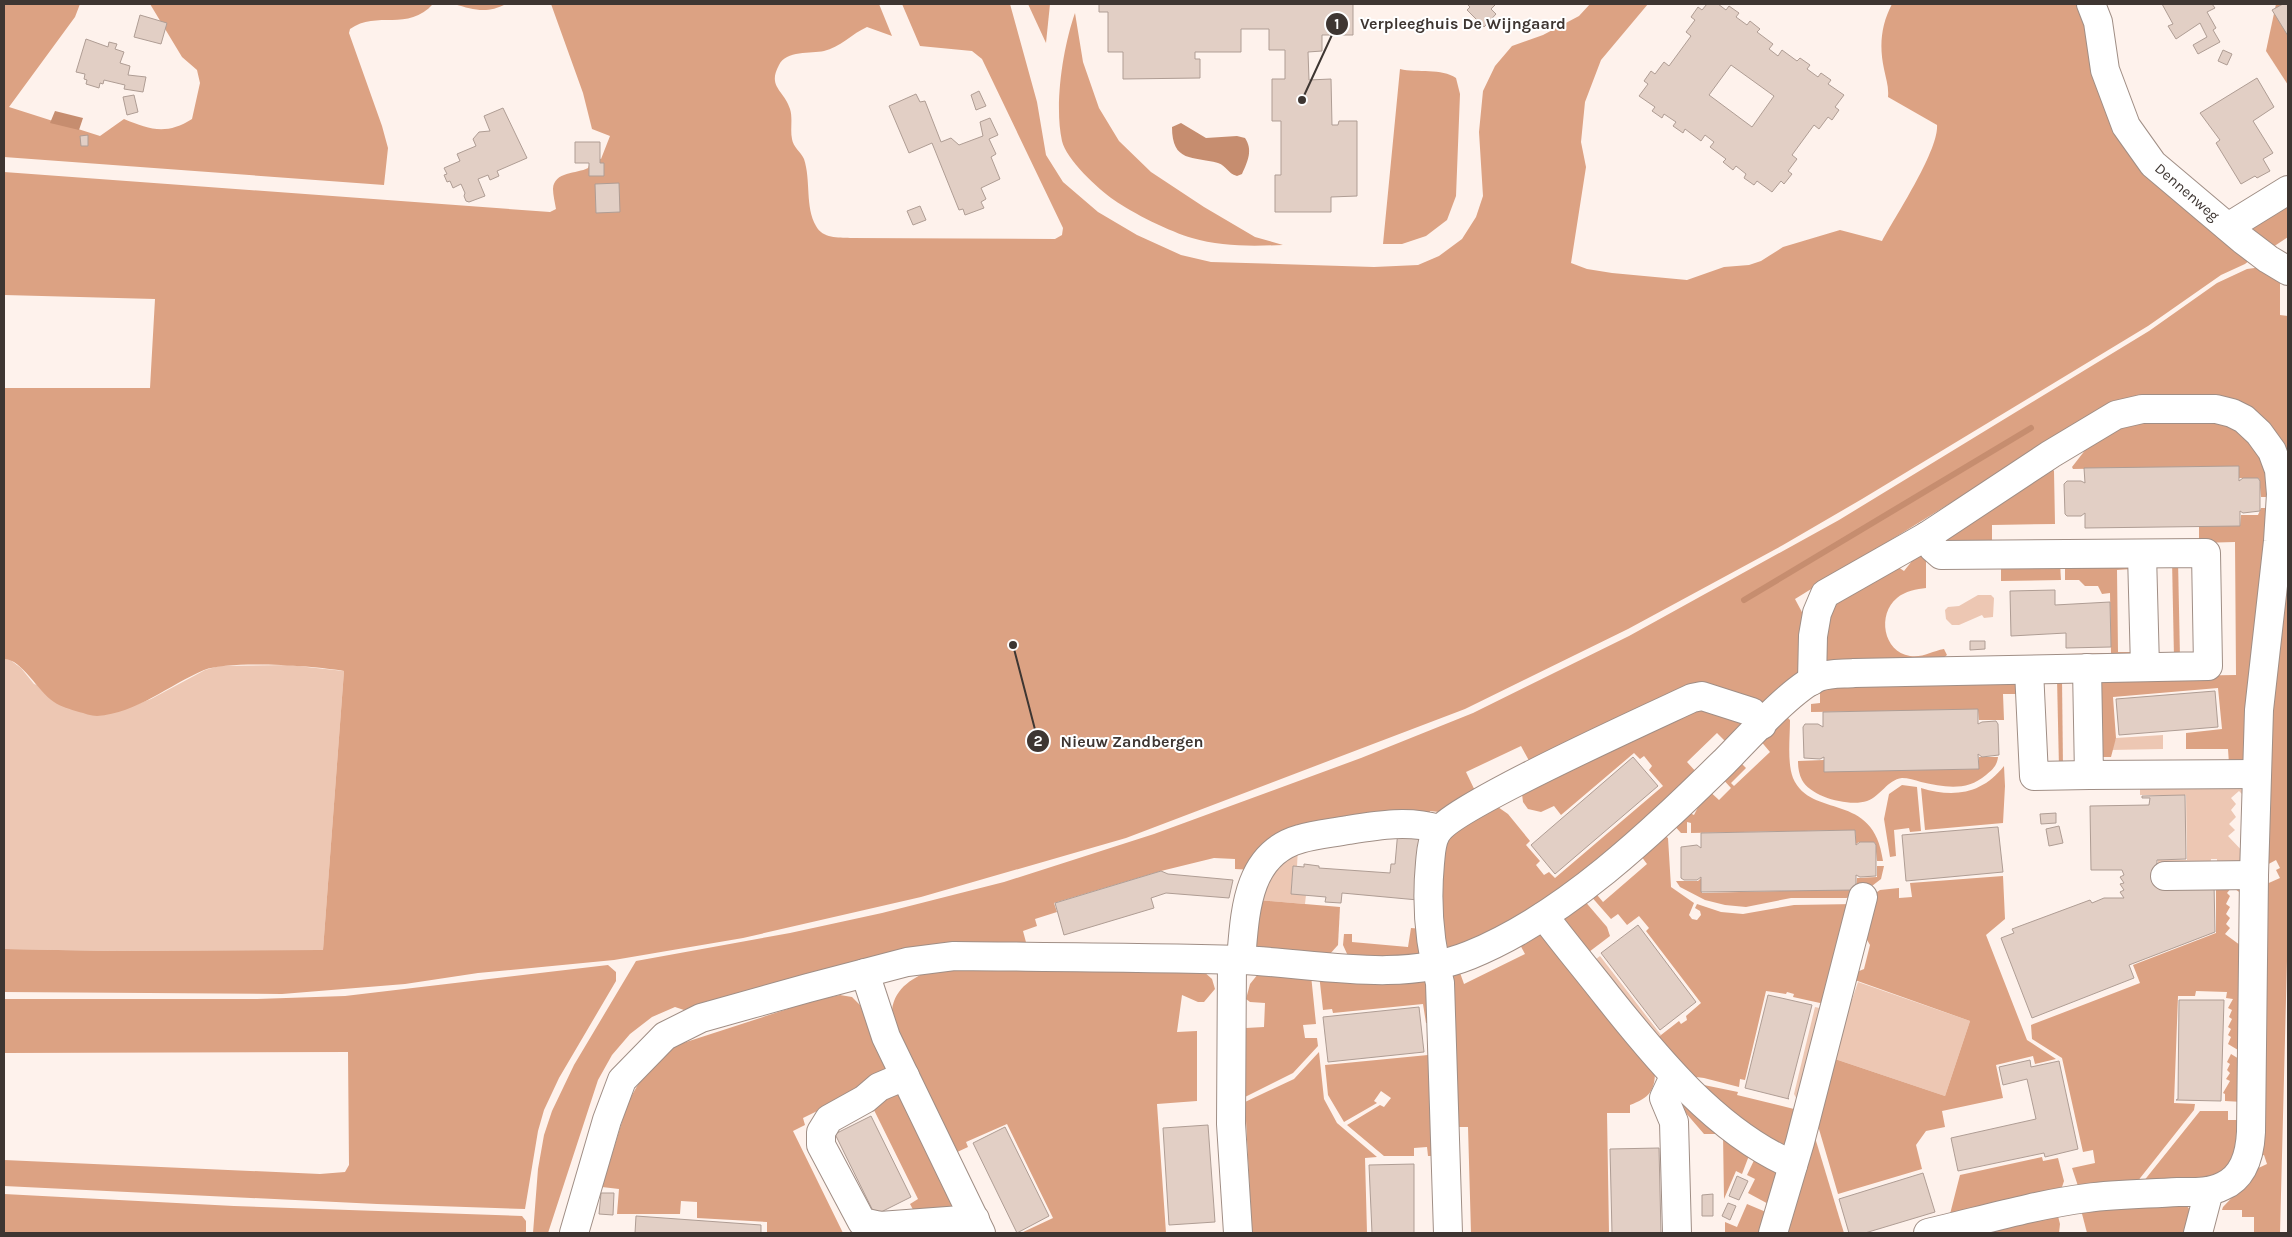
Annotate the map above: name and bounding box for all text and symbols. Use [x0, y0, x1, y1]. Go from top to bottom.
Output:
callout: Verpleeghuis De Wijngaard [1325, 8, 1576, 39]
text: Verpleeghuis De Wijngaard [1360, 14, 1566, 33]
text: 1 [1334, 15, 1340, 33]
street label: Dennenweg [2151, 159, 2223, 225]
callout: Nieuw Zandbergen [1025, 726, 1213, 757]
text: 2 [1033, 732, 1043, 750]
text: Nieuw Zandbergen [1061, 732, 1203, 751]

